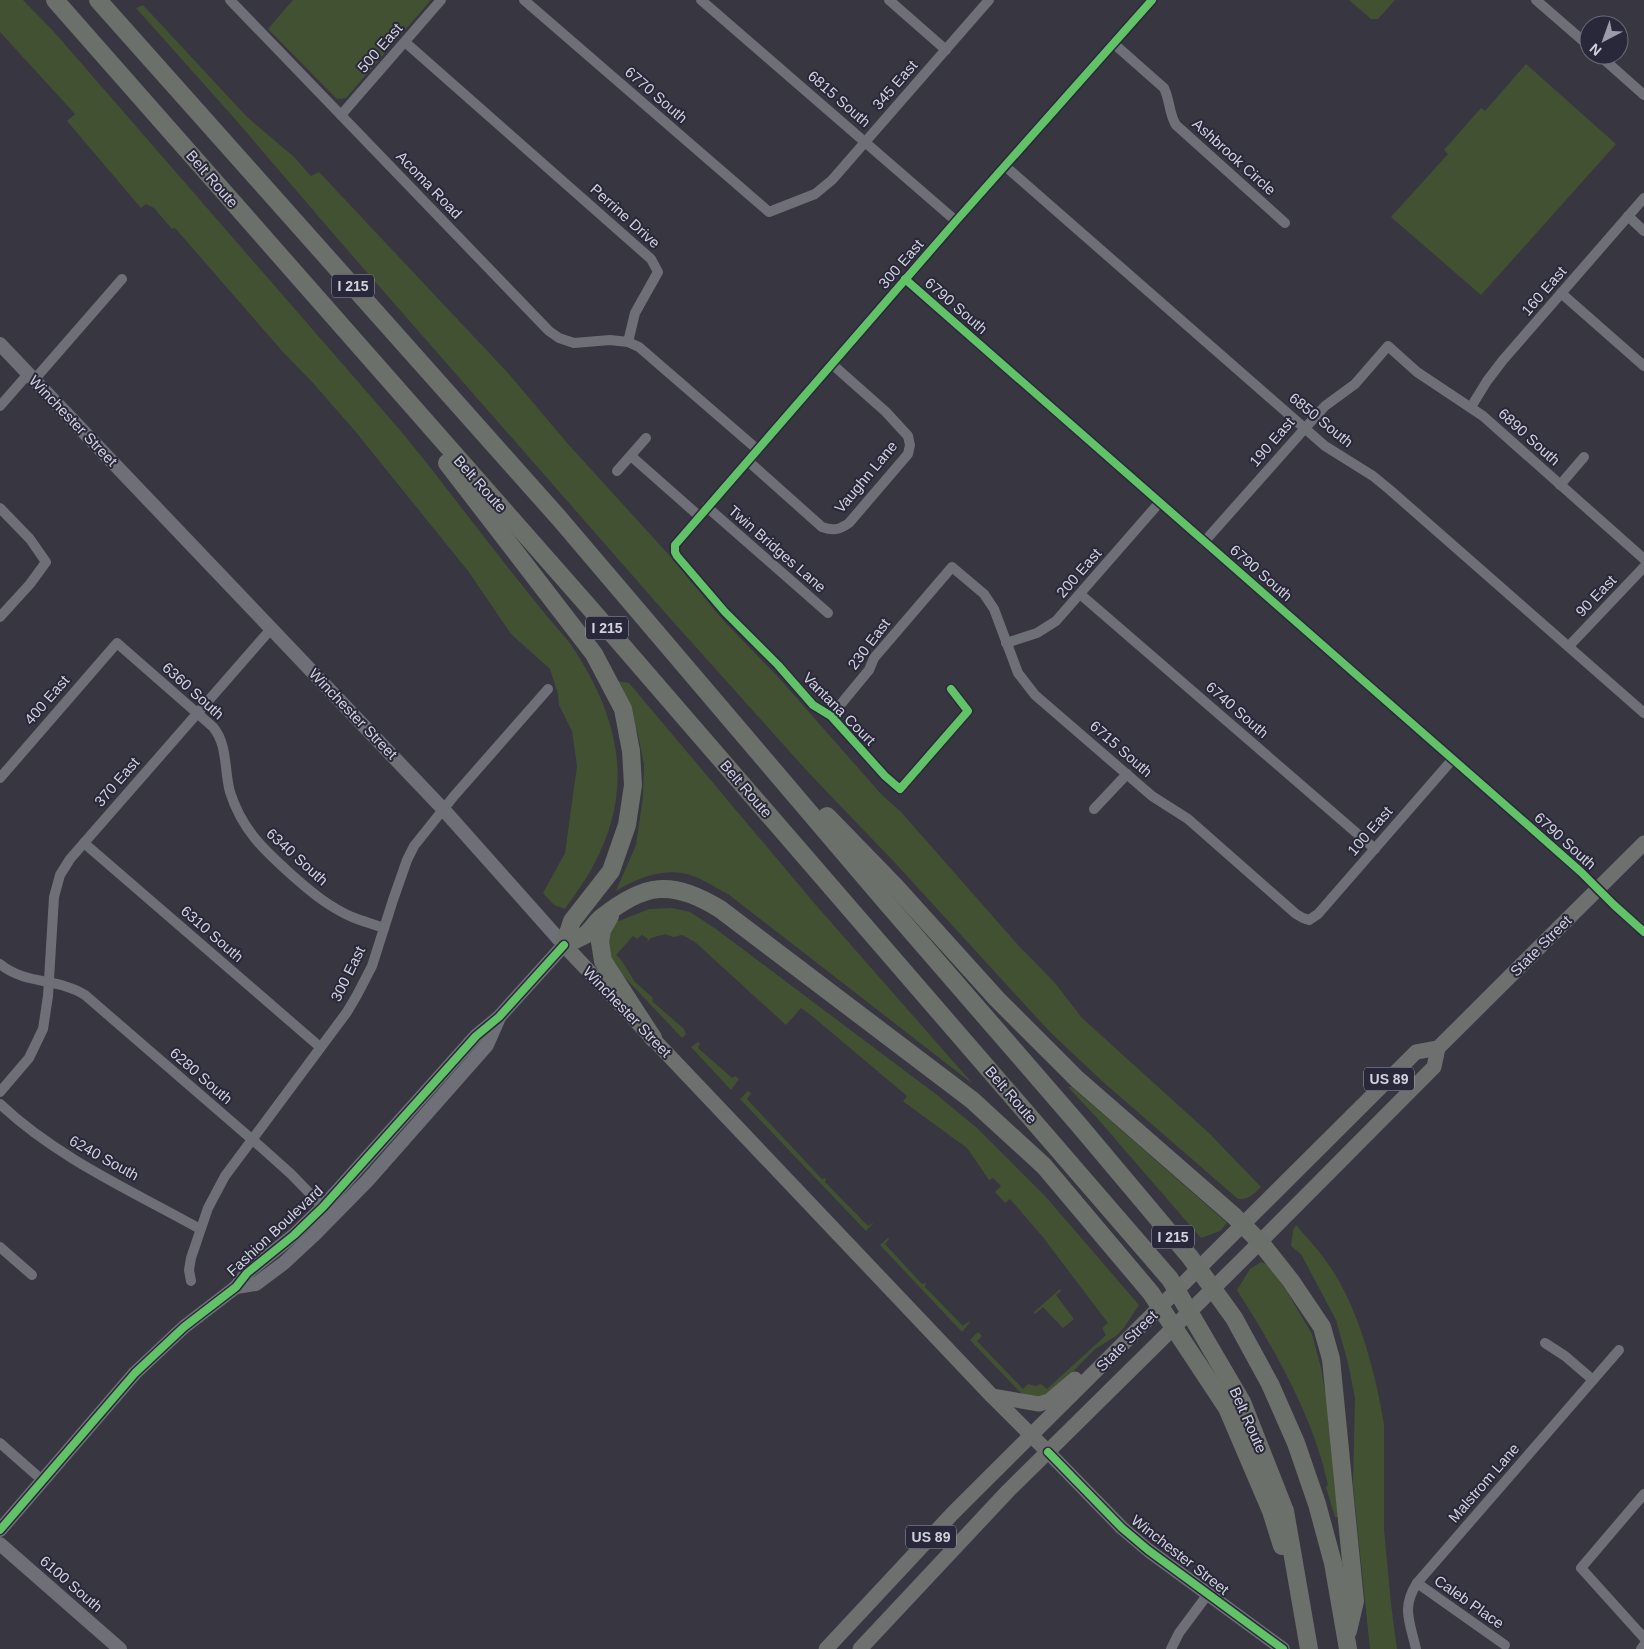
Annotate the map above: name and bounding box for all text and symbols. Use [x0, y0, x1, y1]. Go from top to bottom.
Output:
north arrow [1579, 15, 1629, 65]
street label: 500 East [354, 19, 406, 76]
text: N [1586, 40, 1605, 59]
street label: 345 East [869, 56, 921, 113]
street label: 6770 South [622, 63, 691, 126]
street label: 6815 South [805, 67, 874, 130]
street label: Ashbrook Circle [1189, 115, 1279, 198]
street label: Belt Route [183, 147, 242, 211]
street label: Acoma Road [393, 148, 466, 222]
street label: Perrine Drive [587, 180, 664, 251]
street label: 300 East [875, 235, 927, 292]
street label: 160 East [1518, 262, 1570, 319]
road number: I 215 [332, 274, 374, 298]
street label: 6790 South [922, 274, 991, 337]
street label: Winchester Street [26, 372, 121, 470]
street label: 6850 South [1286, 389, 1356, 450]
street label: 6890 South [1495, 405, 1564, 469]
street label: 190 East [1246, 413, 1298, 470]
street label: Vaughn Lane [831, 437, 900, 516]
street label: Belt Route [451, 452, 510, 515]
street label: Twin Bridges Lane [725, 502, 829, 596]
street label: 6790 South [1227, 541, 1296, 604]
street label: 200 East [1053, 544, 1105, 601]
street label: 90 East [1572, 571, 1620, 620]
street label: 230 East [844, 614, 894, 672]
road number: I 215 [586, 616, 628, 640]
street label: 6360 South [159, 659, 228, 723]
street label: Winchester Street [306, 665, 401, 763]
street label: Vantana Court [800, 669, 880, 749]
street label: 400 East [21, 671, 73, 728]
street label: 6740 South [1203, 678, 1272, 741]
street label: 6715 South [1087, 717, 1156, 780]
street label: 370 East [91, 753, 143, 810]
street label: Belt Route [717, 757, 776, 821]
street label: 100 East [1344, 802, 1396, 859]
street label: 6790 South [1531, 809, 1600, 873]
street label: 6340 South [263, 825, 332, 889]
street label: 6310 South [178, 902, 247, 965]
street label: State Street [1507, 911, 1575, 980]
street label: 300 East [327, 943, 369, 1004]
street label: Winchester Street [580, 963, 675, 1061]
street label: 6280 South [167, 1044, 236, 1107]
street label: Belt Route [982, 1063, 1041, 1127]
road number: US 89 [1364, 1068, 1414, 1090]
street label: 6240 South [67, 1132, 142, 1184]
street label: Fashion Boulevard [223, 1182, 326, 1280]
road number: I 215 [1152, 1226, 1194, 1248]
street label: State Street [1093, 1306, 1161, 1375]
street label: Belt Route [1226, 1384, 1270, 1455]
street label: Malstrom Lane [1445, 1440, 1523, 1526]
street label: Winchester Street [1128, 1511, 1233, 1599]
road number: US 89 [906, 1525, 956, 1548]
street label: 6100 South [37, 1552, 106, 1615]
street label: Caleb Place [1431, 1571, 1507, 1632]

